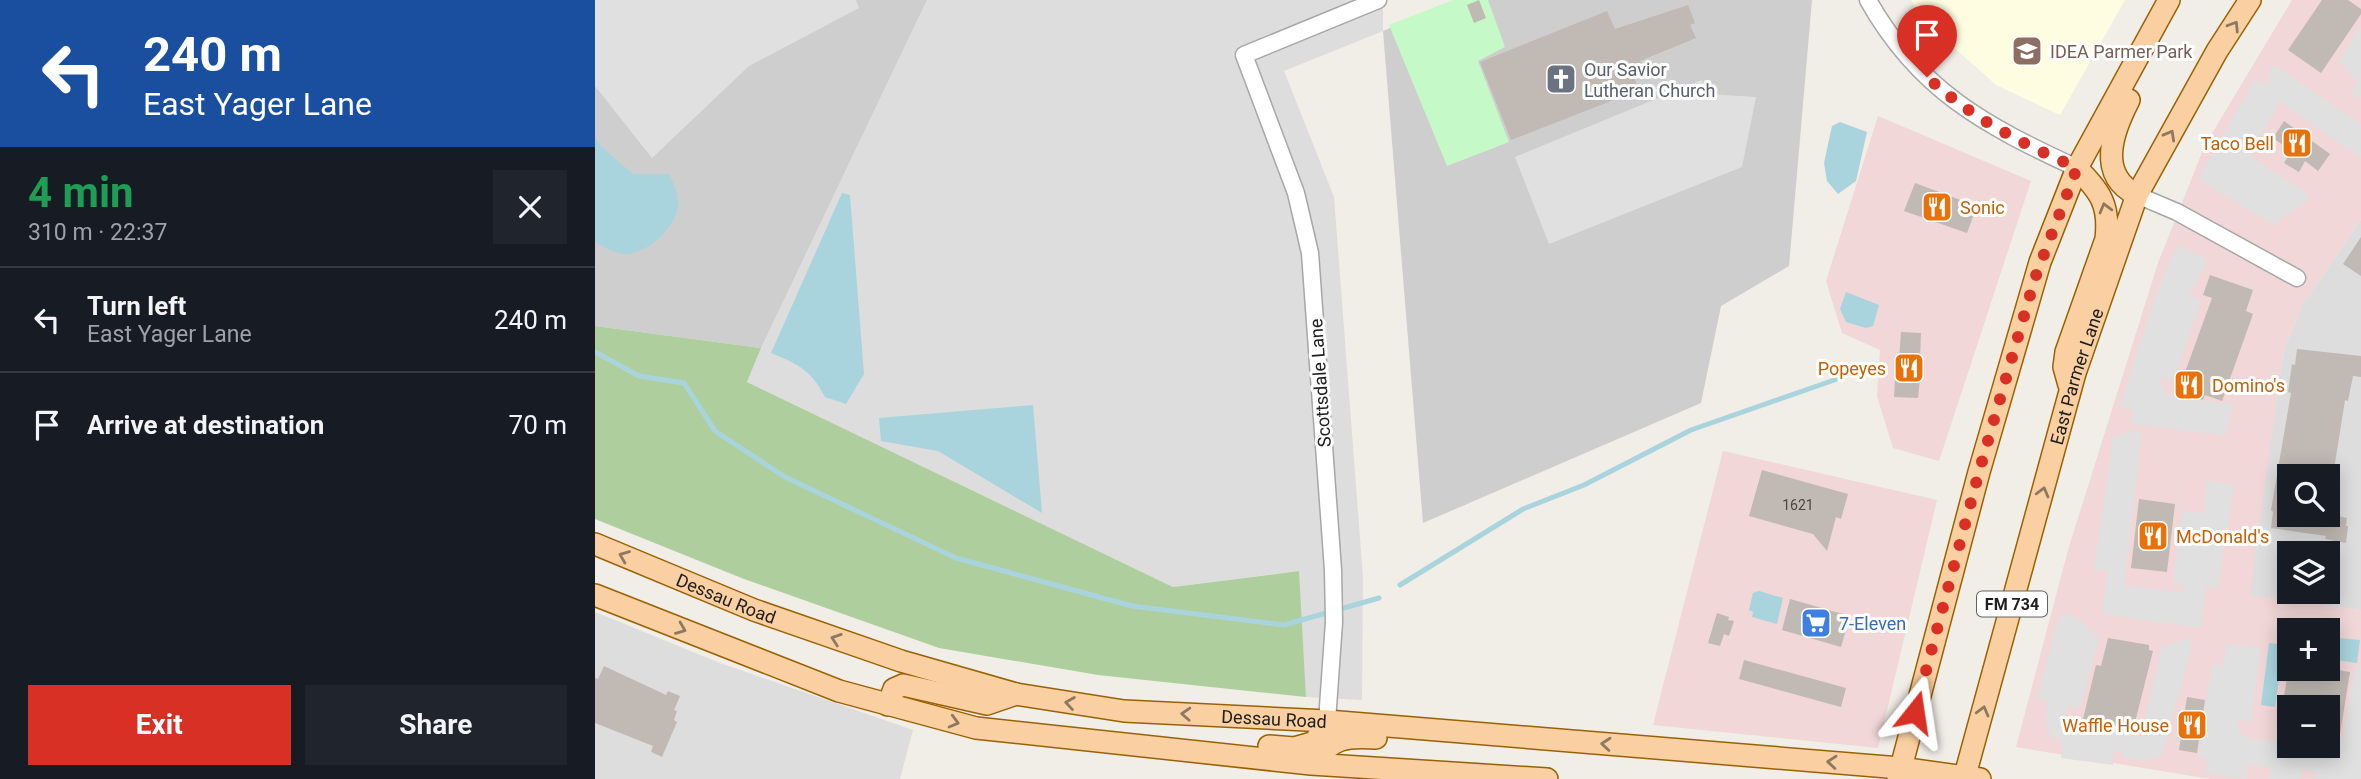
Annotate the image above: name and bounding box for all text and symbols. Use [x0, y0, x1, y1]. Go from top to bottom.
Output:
pin [1897, 5, 1957, 77]
icon: arrive [1908, 16, 1946, 54]
one-way arrow [2225, 20, 2238, 33]
text: 240 m [143, 26, 282, 83]
icon: left [28, 28, 119, 119]
school or university icon: IDEA Parmer Park [2010, 34, 2044, 68]
place label: IDEA Parmer Park [2050, 41, 2193, 62]
place label: Our Savior Lutheran Church [1584, 59, 1715, 101]
church icon: Our Savior Lutheran Church [1544, 62, 1578, 96]
text: East Yager Lane [143, 85, 372, 123]
restaurant icon: Taco Bell [2280, 126, 2314, 160]
one-way arrow [2162, 130, 2175, 142]
place label: Taco Bell [2201, 133, 2274, 154]
text: 4 min [28, 168, 134, 217]
button: close [493, 170, 567, 244]
restaurant icon: Sonic [1920, 190, 1954, 224]
place label: Sonic [1960, 197, 2005, 218]
one-way arrow [2098, 202, 2113, 214]
text: 310 m · 22:37 [28, 219, 167, 246]
text: Turn left [87, 291, 186, 321]
icon: left [28, 301, 66, 339]
text: 240 m [494, 305, 567, 335]
street label: East Parmer Lane [2045, 305, 2107, 447]
street label: Scottsdale Lane [1305, 318, 1335, 448]
text: East Yager Lane [87, 321, 252, 348]
restaurant icon: Popeyes [1892, 351, 1926, 385]
place label: Popeyes [1818, 358, 1886, 379]
restaurant icon: Domino's [2172, 368, 2206, 402]
place label: Domino's [2212, 375, 2285, 396]
icon: arrive [28, 406, 66, 444]
text: Arrive at destination [87, 410, 324, 440]
text: 70 m [509, 410, 567, 440]
map controls [2277, 464, 2340, 758]
button: search [2277, 464, 2340, 527]
one-way arrow [2035, 486, 2049, 498]
house number: 1621 [1782, 497, 1814, 513]
restaurant icon: McDonald's [2136, 519, 2170, 553]
place label: McDonald's [2176, 526, 2269, 547]
button: layers [2277, 541, 2340, 604]
one-way arrow [619, 551, 631, 565]
street label: Dessau Road [673, 569, 779, 627]
road number: FM 734 [1977, 592, 2047, 617]
supermarket icon: 7-Eleven [1799, 606, 1833, 640]
place label: 7-Eleven [1839, 613, 1906, 634]
button: + [2277, 618, 2340, 681]
one-way arrow [675, 620, 687, 634]
one-way arrow [831, 633, 843, 647]
position arrow [1878, 675, 1952, 749]
button: Exit [28, 685, 291, 765]
button: Share [305, 685, 567, 765]
one-way arrow [1064, 695, 1076, 710]
button: − [2277, 695, 2340, 758]
street label: Dessau Road [1221, 705, 1327, 731]
one-way arrow [1975, 705, 1989, 717]
one-way arrow [1180, 707, 1191, 722]
restaurant icon: Waffle House [2175, 708, 2209, 742]
one-way arrow [948, 714, 960, 729]
place label: Waffle House [2062, 715, 2169, 736]
one-way arrow [1600, 737, 1611, 752]
one-way arrow [1827, 755, 1838, 770]

